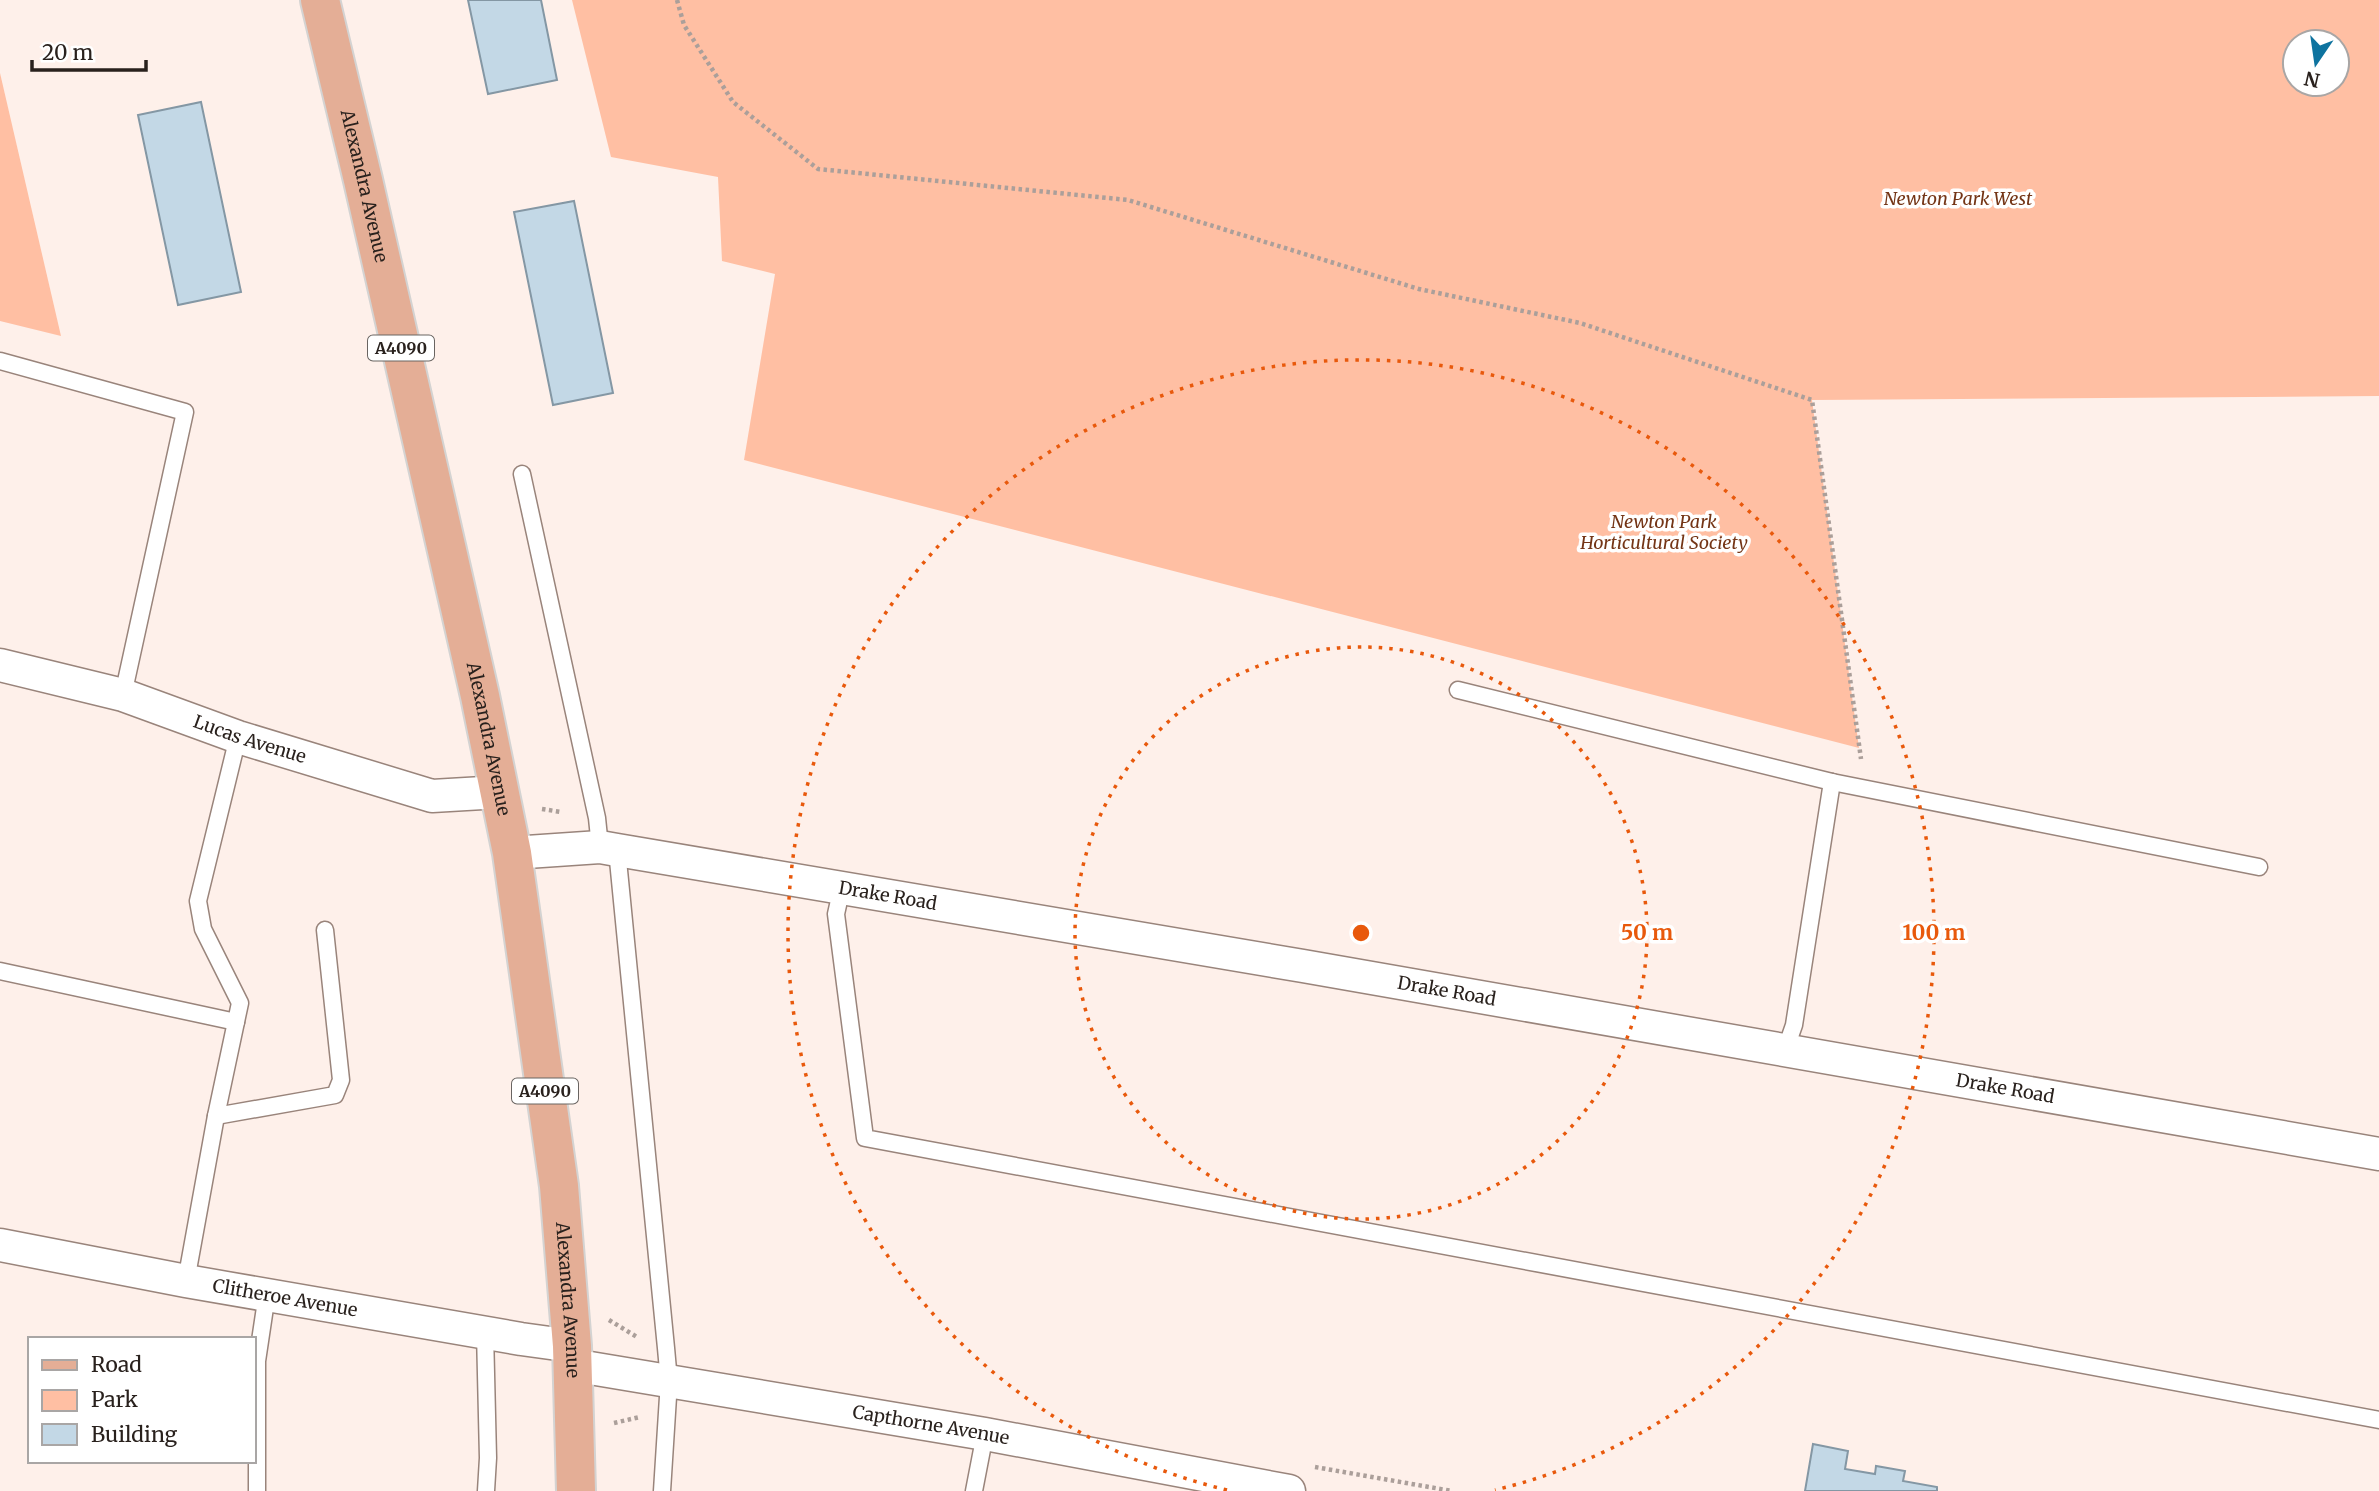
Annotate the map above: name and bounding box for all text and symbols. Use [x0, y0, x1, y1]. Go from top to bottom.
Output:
scale bar [32, 28, 145, 72]
north arrow [2281, 28, 2351, 98]
text: 20 m [42, 39, 94, 66]
text: N [2302, 66, 2322, 93]
street label: Alexandra Avenue [335, 106, 393, 264]
park label: Newton Park West [1884, 187, 2033, 210]
road number: A4090 [368, 336, 434, 360]
park label: Newton Park Horticultural Society [1579, 510, 1748, 554]
street label: Alexandra Avenue [461, 659, 516, 818]
street label: Lucas Avenue [190, 710, 309, 768]
street label: Drake Road [837, 876, 939, 915]
text: 50 m [1621, 919, 1673, 946]
text: 100 m [1903, 919, 1965, 946]
centre of rings [1349, 921, 1373, 945]
street label: Drake Road [1396, 971, 1498, 1011]
street label: Drake Road [1954, 1068, 2056, 1108]
road number: A4090 [512, 1078, 578, 1104]
street label: Alexandra Avenue [551, 1220, 585, 1378]
street label: Clitheroe Avenue [211, 1274, 359, 1321]
legend [28, 1337, 256, 1463]
text: Road [91, 1351, 142, 1378]
text: Park [91, 1386, 138, 1413]
street label: Capthorne Avenue [851, 1400, 1011, 1449]
text: Building [91, 1421, 178, 1448]

